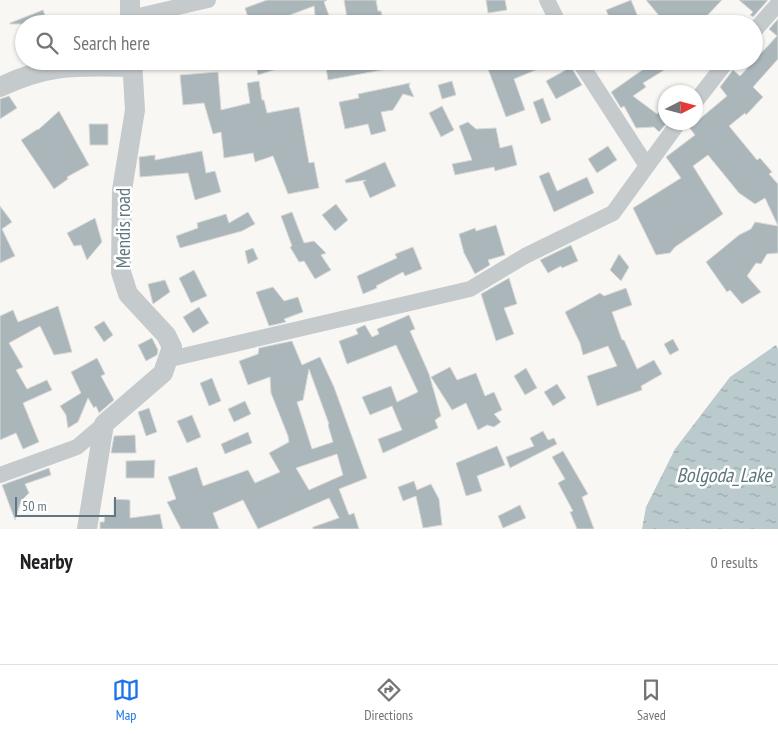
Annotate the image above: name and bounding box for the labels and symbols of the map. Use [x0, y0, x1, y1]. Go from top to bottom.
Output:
north arrow [658, 85, 703, 130]
street label: Mendis road [111, 188, 135, 268]
water label: Bolgoda_Lake [676, 462, 773, 488]
scale bar [15, 494, 116, 517]

